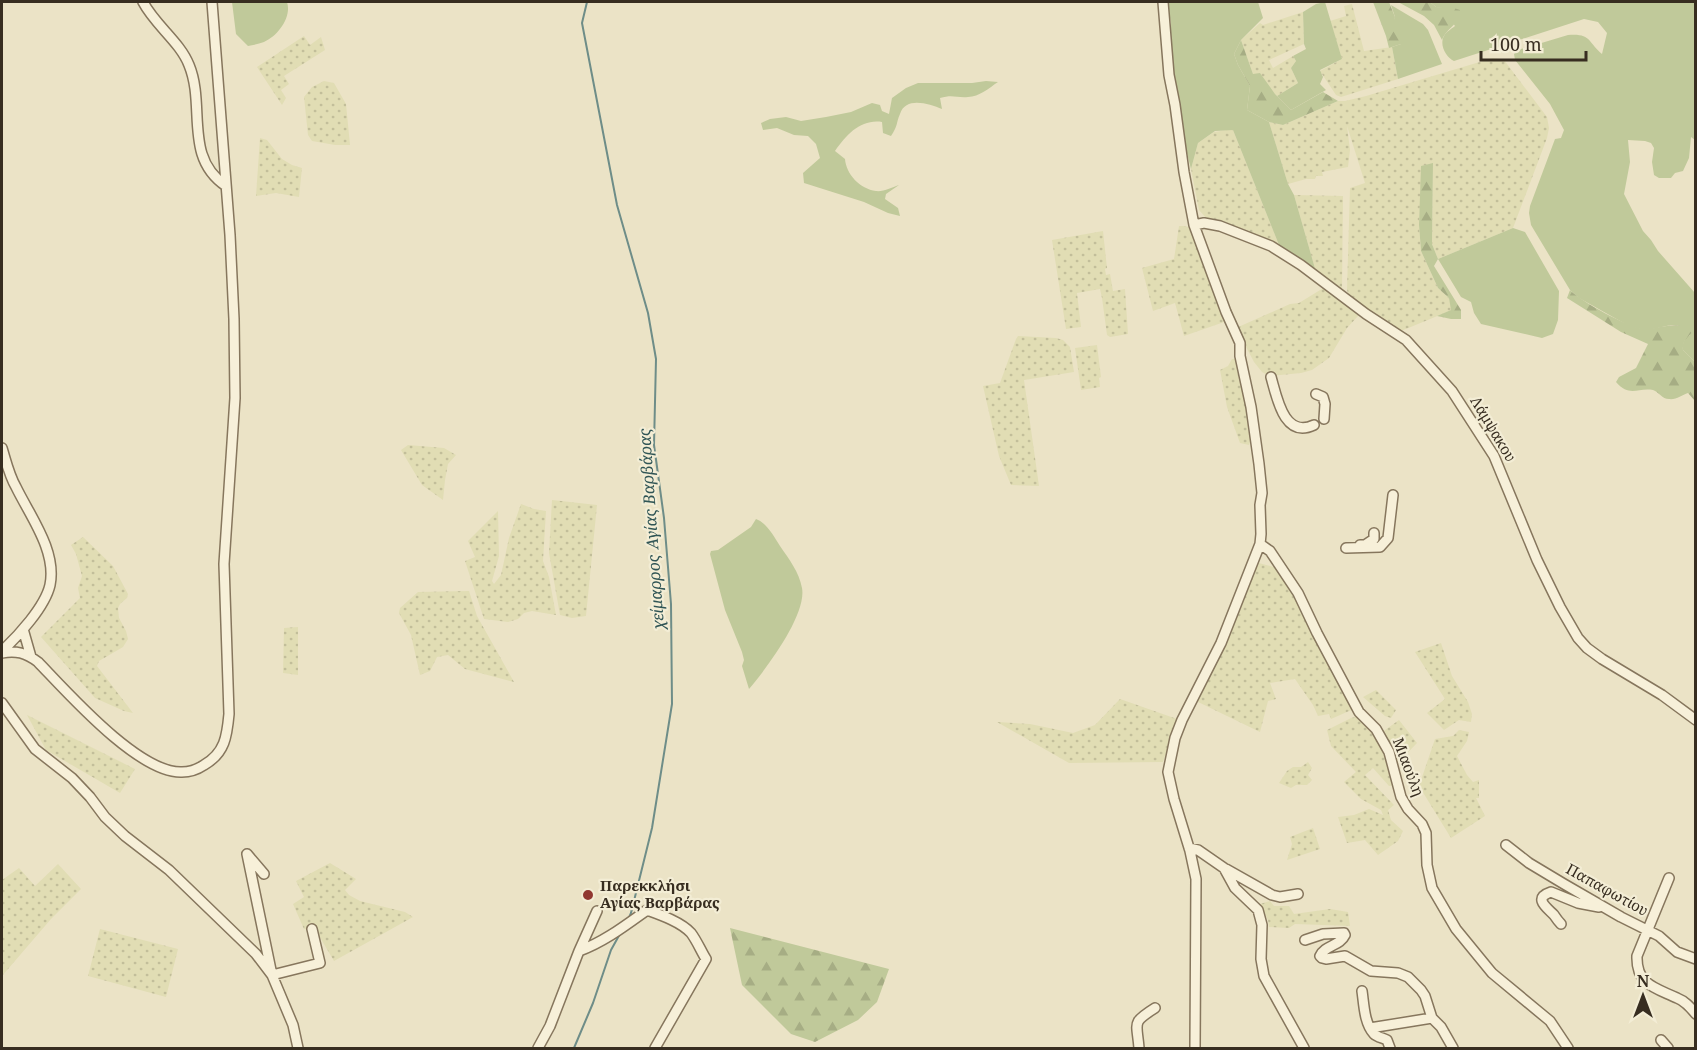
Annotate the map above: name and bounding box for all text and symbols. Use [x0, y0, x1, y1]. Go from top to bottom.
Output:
scale bar [1481, 24, 1586, 62]
text: 100 m [1490, 32, 1542, 56]
street label: Λάμψακου [1466, 392, 1521, 465]
water label: χείμαρρος Αγίας Βαρβάρας [633, 427, 669, 632]
street label: Μιαούλη [1389, 735, 1429, 799]
street label: Παπαφωτίου [1563, 858, 1652, 920]
place label: Παρεκκλήσι Αγίας Βαρβάρας [600, 875, 720, 912]
marker: Παρεκκλήσι Αγίας Βαρβάρας [581, 888, 595, 902]
north arrow [1613, 966, 1673, 1026]
text: N [1637, 970, 1650, 992]

